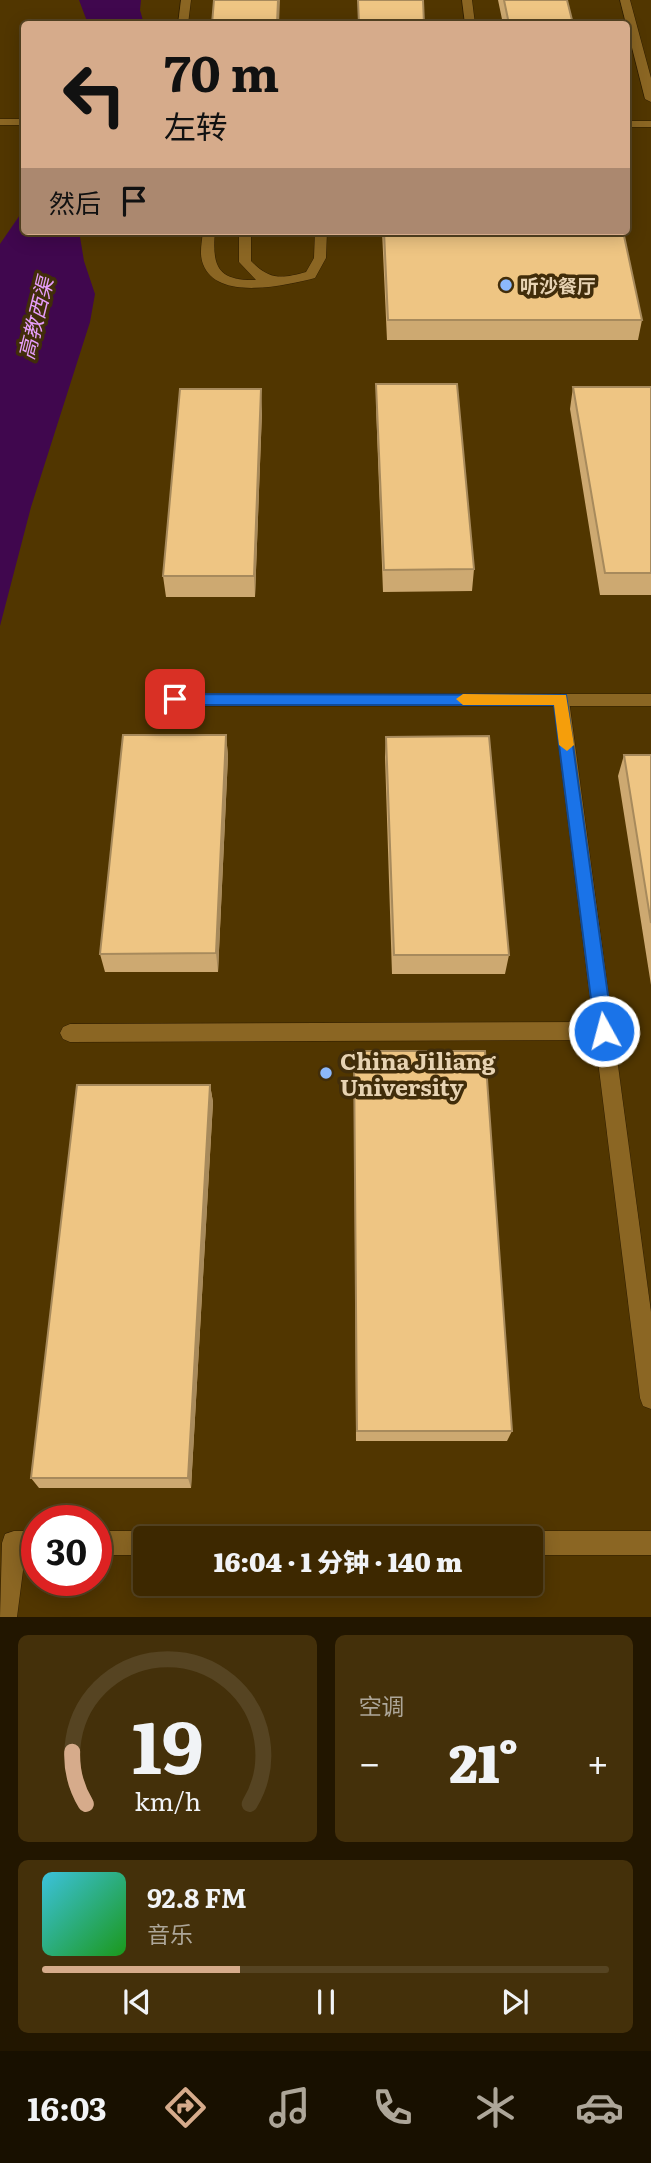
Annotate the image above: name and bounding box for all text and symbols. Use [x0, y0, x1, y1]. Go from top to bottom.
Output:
text: 70 m [164, 34, 279, 107]
icon: left [49, 49, 140, 140]
text: 左转 [164, 101, 228, 149]
text: 然后 [49, 182, 101, 221]
icon: arrive [115, 182, 153, 220]
water label: 高教西渠 [9, 271, 60, 363]
place label: 听沙餐厅 [520, 271, 596, 299]
marker: 听沙餐厅 [498, 277, 514, 293]
pin [145, 669, 205, 729]
icon: arrive [156, 680, 194, 718]
position arrow [567, 994, 641, 1068]
place label: China Jiliang University [340, 1043, 497, 1103]
marker: China Jiliang University [318, 1065, 334, 1081]
speed limit sign: 30 [21, 1505, 112, 1596]
text: 16:04 · 1 分钟 · 140 m [214, 1541, 462, 1580]
text: 空调 [359, 1688, 405, 1722]
text: 19 [131, 1689, 203, 1797]
text: 21° [449, 1722, 519, 1799]
text: − [359, 1732, 381, 1789]
text: + [587, 1732, 609, 1789]
text: km/h [134, 1782, 201, 1819]
text: 92.8 FM [147, 1877, 247, 1916]
text: 音乐 [147, 1916, 193, 1950]
icon: previous [118, 1983, 156, 2021]
icon: pause [307, 1983, 345, 2021]
icon: next [496, 1983, 534, 2021]
text: 16:03 [27, 2083, 107, 2131]
icon: directions [161, 2083, 210, 2132]
icon: music [265, 2083, 314, 2132]
icon: phone [368, 2083, 417, 2132]
icon: climate [471, 2083, 520, 2132]
icon: car [575, 2083, 624, 2132]

